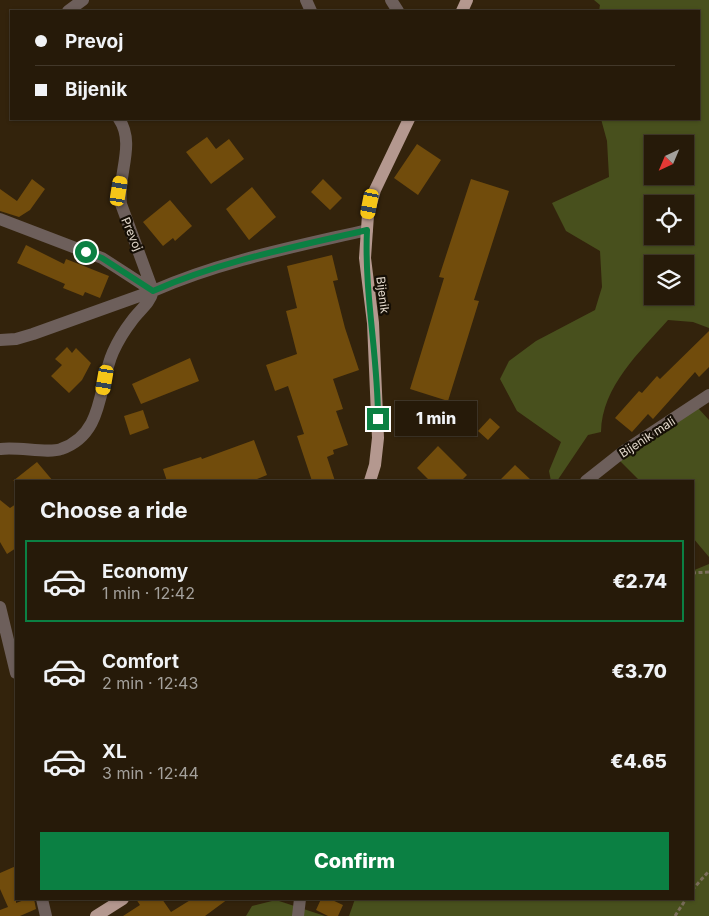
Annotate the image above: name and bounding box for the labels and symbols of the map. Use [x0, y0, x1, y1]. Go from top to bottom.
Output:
north arrow [644, 135, 694, 185]
car [109, 175, 128, 207]
car [359, 188, 380, 220]
street label: Prevoj [118, 215, 146, 253]
route start [75, 241, 97, 263]
street label: Bijenik [373, 276, 393, 315]
car [95, 364, 114, 396]
callout: 1 min [396, 402, 478, 436]
route end [367, 408, 389, 430]
street label: Bijenik mali [616, 413, 678, 461]

